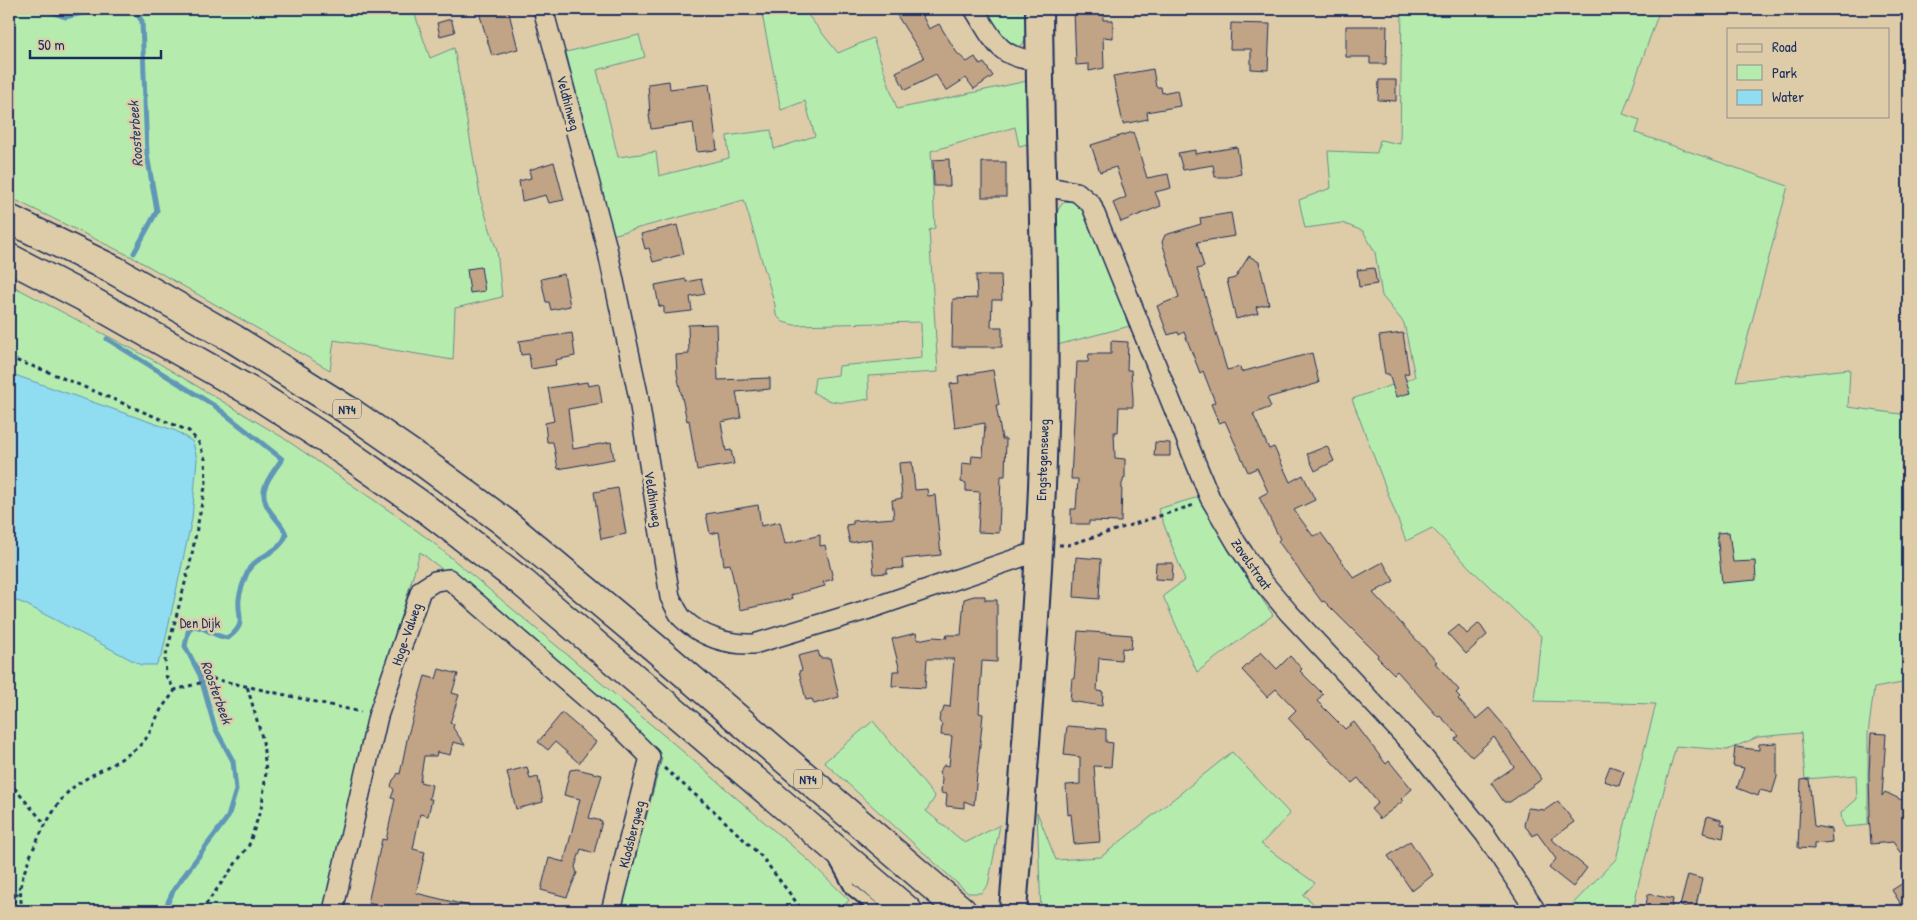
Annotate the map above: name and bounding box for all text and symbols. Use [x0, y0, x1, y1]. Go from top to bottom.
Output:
scale bar [30, 28, 161, 60]
legend [1727, 28, 1890, 118]
text: 50 m [38, 34, 65, 55]
text: Road [1772, 36, 1797, 57]
text: Park [1772, 62, 1797, 83]
street label: Veldhinweg [552, 73, 585, 133]
text: Water [1772, 86, 1804, 107]
water label: Roosterbeek [122, 99, 148, 168]
road number: N74 [333, 399, 361, 418]
street label: Engstegenseweg [1031, 419, 1054, 501]
street label: Veldhinweg [639, 470, 668, 528]
street label: Zavelstraat [1227, 534, 1277, 594]
street label: Hoge-Valweg [386, 600, 427, 668]
park label: Den Dijk [180, 613, 221, 633]
water label: Roosterbeek [196, 657, 239, 728]
road number: N74 [794, 770, 822, 789]
street label: Klodsbergweg [613, 798, 650, 870]

